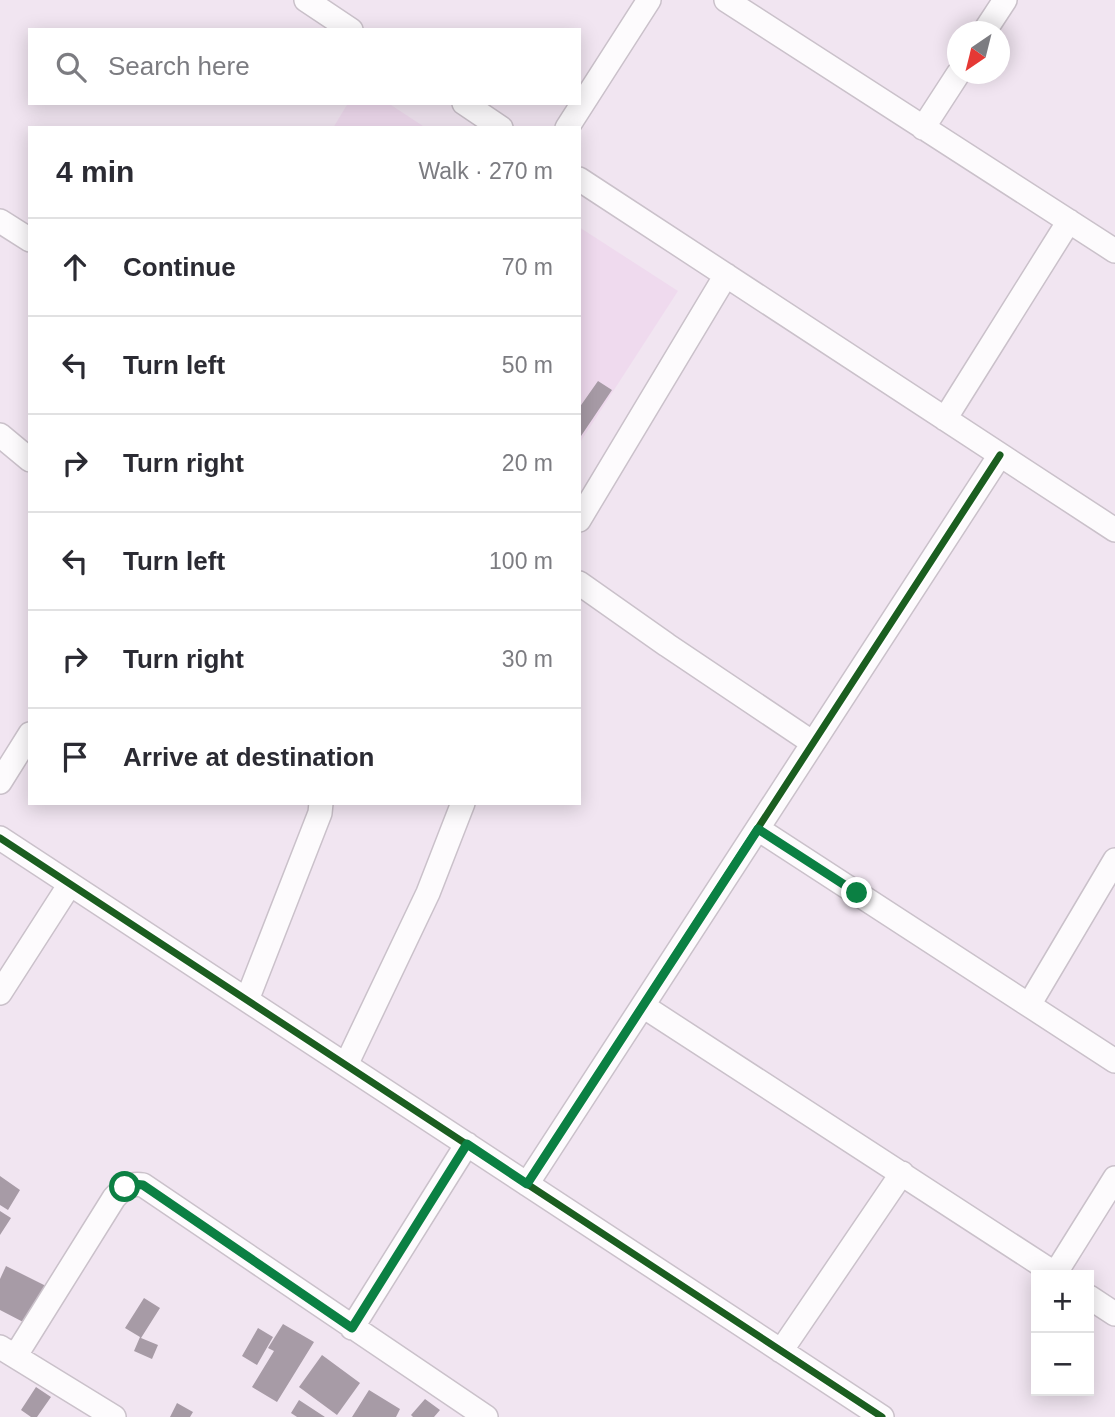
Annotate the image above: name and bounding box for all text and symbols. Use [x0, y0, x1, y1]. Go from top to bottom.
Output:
north arrow [947, 21, 1010, 84]
search box [28, 28, 581, 105]
icon: search [52, 48, 90, 86]
text: Search here [108, 51, 250, 81]
text: 4 min [56, 155, 134, 188]
text: Walk · 270 m [418, 158, 553, 184]
icon: ahead [56, 248, 94, 286]
text: Continue [123, 252, 236, 282]
text: 70 m [502, 254, 553, 280]
icon: left [56, 346, 94, 384]
text: Turn left [123, 350, 225, 380]
text: 50 m [502, 352, 553, 378]
icon: right [56, 444, 94, 482]
text: Turn right [123, 448, 244, 478]
text: 20 m [502, 450, 553, 476]
icon: left [56, 542, 94, 580]
text: Turn left [123, 546, 225, 576]
text: 100 m [489, 548, 553, 574]
icon: right [56, 640, 94, 678]
text: Turn right [123, 644, 244, 674]
text: 30 m [502, 646, 553, 672]
icon: arrive [56, 738, 94, 776]
text: Arrive at destination [123, 742, 374, 772]
route end [841, 877, 872, 908]
route start [109, 1171, 140, 1202]
map controls [1031, 1270, 1094, 1396]
button: + [1031, 1270, 1094, 1333]
button: − [1031, 1333, 1094, 1396]

